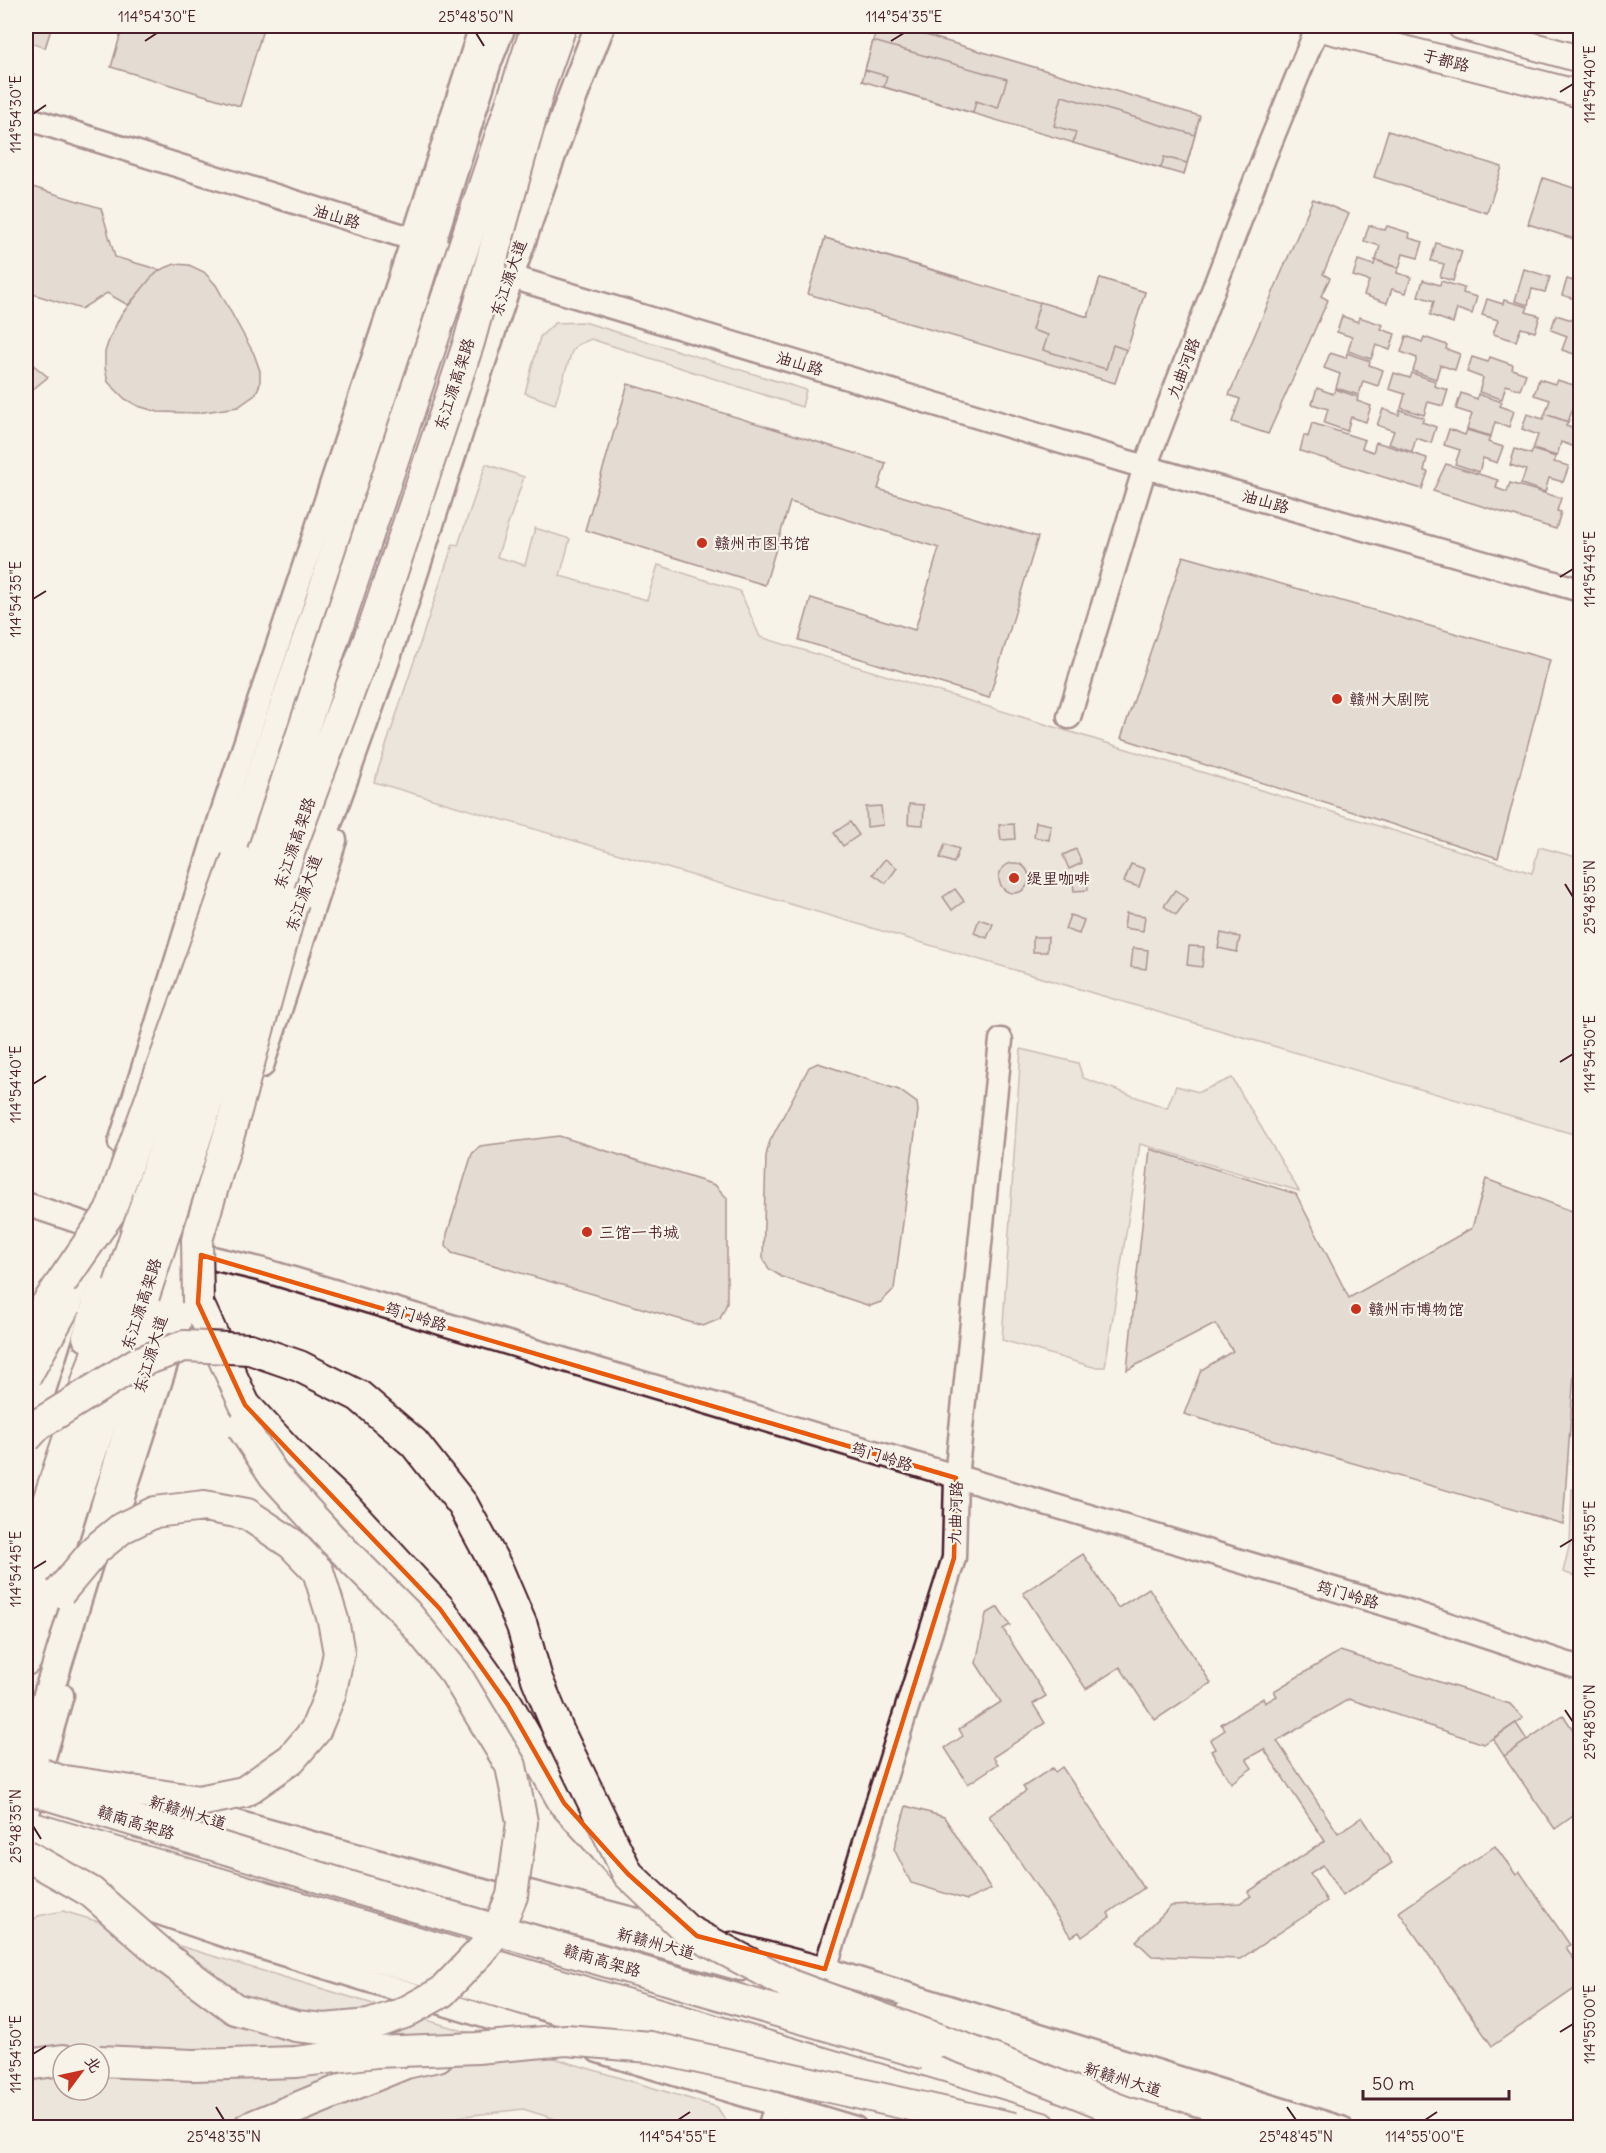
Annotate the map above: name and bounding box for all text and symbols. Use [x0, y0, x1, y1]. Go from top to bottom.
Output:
text: 114°54'30"E [118, 7, 196, 26]
text: 25°48'50"N [438, 7, 514, 26]
text: 114°54'35"E [866, 7, 943, 26]
street label: 于都路 [1420, 44, 1472, 76]
text: 114°54'40"E [1580, 45, 1599, 123]
text: 114°54'30"E [6, 75, 25, 153]
street label: 油山路 [311, 199, 363, 233]
street label: 东江源大道 [486, 237, 530, 319]
street label: 东江源高架路 [430, 335, 478, 433]
street label: 九曲河路 [1162, 335, 1204, 401]
street label: 油山路 [774, 346, 826, 380]
street label: 油山路 [1240, 485, 1292, 517]
text: 114°54'45"E [1580, 531, 1599, 607]
place label: 赣州市图书馆 [714, 533, 810, 553]
marker: 赣州市图书馆 [695, 536, 709, 550]
text: 114°54'35"E [6, 560, 25, 637]
place label: 赣州大剧院 [1349, 689, 1429, 709]
marker: 赣州大剧院 [1330, 692, 1344, 706]
street label: 东江源高架路 [269, 794, 319, 892]
street label: 东江源大道 [281, 852, 325, 934]
text: 25°48'55"N [1580, 860, 1599, 934]
place label: 缇里咖啡 [1026, 868, 1090, 888]
marker: 缇里咖啡 [1007, 871, 1021, 885]
text: 114°54'50"E [1580, 1015, 1599, 1093]
text: 114°54'40"E [6, 1045, 25, 1123]
place label: 三馆一书城 [599, 1222, 679, 1242]
marker: 三馆一书城 [580, 1225, 594, 1239]
street label: 东江源高架路 [117, 1255, 165, 1353]
street label: 筠门岭路 [382, 1297, 450, 1335]
place label: 赣州市博物馆 [1368, 1299, 1464, 1319]
marker: 赣州市博物馆 [1349, 1302, 1363, 1316]
street label: 东江源大道 [129, 1313, 171, 1395]
street label: 筠门岭路 [848, 1437, 916, 1475]
street label: 九曲河路 [944, 1481, 966, 1545]
text: 114°54'55"E [1580, 1500, 1599, 1577]
text: 114°54'45"E [6, 1531, 25, 1607]
street label: 筠门岭路 [1314, 1576, 1382, 1612]
text: 25°48'50"N [1580, 1684, 1599, 1760]
text: 25°48'35"N [6, 1789, 25, 1863]
street label: 新赣州大道 [147, 1791, 229, 1833]
street label: 赣南高架路 [95, 1801, 177, 1843]
street label: 新赣州大道 [615, 1923, 697, 1963]
street label: 赣南高架路 [561, 1939, 643, 1981]
text: 114°55'00"E [1580, 1984, 1599, 2064]
text: 114°54'50"E [6, 2015, 25, 2093]
north arrow [51, 2042, 111, 2102]
text: 北 [81, 2052, 106, 2076]
street label: 新赣州大道 [1082, 2058, 1164, 2100]
scale bar [1363, 2063, 1508, 2101]
text: 50 m [1372, 2072, 1414, 2095]
text: 25°48'35"N [187, 2127, 261, 2146]
text: 114°54'55"E [640, 2127, 717, 2146]
text: 25°48'45"N [1259, 2127, 1333, 2146]
text: 114°55'00"E [1385, 2127, 1465, 2146]

